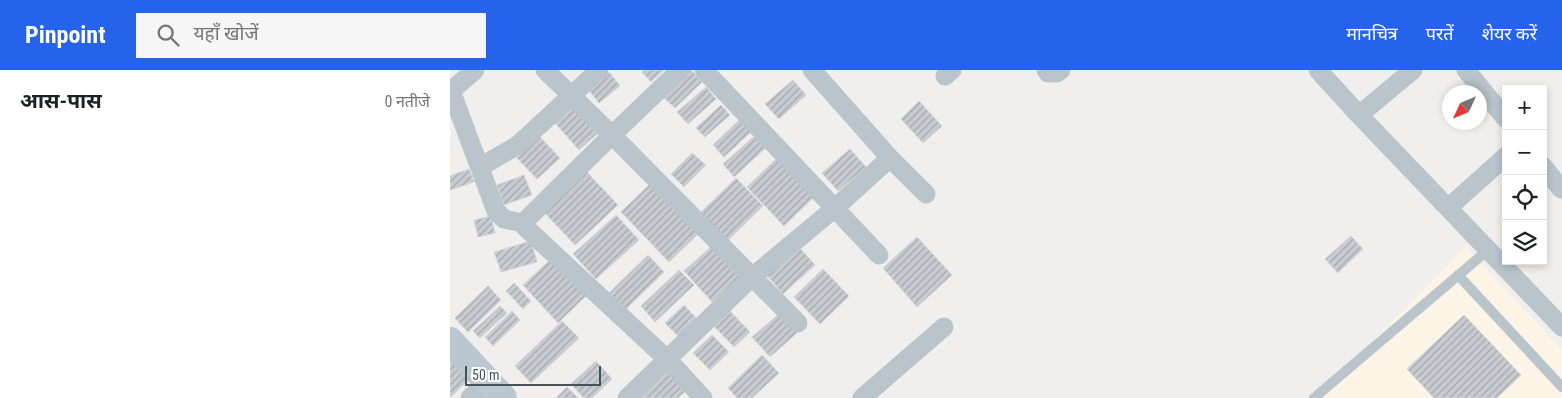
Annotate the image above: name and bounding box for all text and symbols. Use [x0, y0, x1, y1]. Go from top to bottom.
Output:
search box [136, 13, 486, 58]
text: Pinpoint [25, 21, 106, 49]
icon: search [154, 21, 182, 49]
text: यहाँ खोजें [194, 22, 259, 45]
text: मानचित्र [1346, 23, 1398, 44]
text: परतें [1426, 23, 1454, 44]
text: शेयर करें [1482, 23, 1537, 44]
north arrow [1442, 85, 1487, 130]
map controls [1502, 85, 1547, 265]
button: + [1502, 85, 1547, 130]
text: आस-पास [20, 89, 102, 113]
text: 0 नतीजे [384, 92, 430, 111]
button: − [1502, 130, 1547, 175]
button: locate [1502, 175, 1547, 220]
button: layers [1502, 220, 1547, 265]
scale bar [465, 363, 601, 386]
text: 50 m [472, 367, 500, 383]

